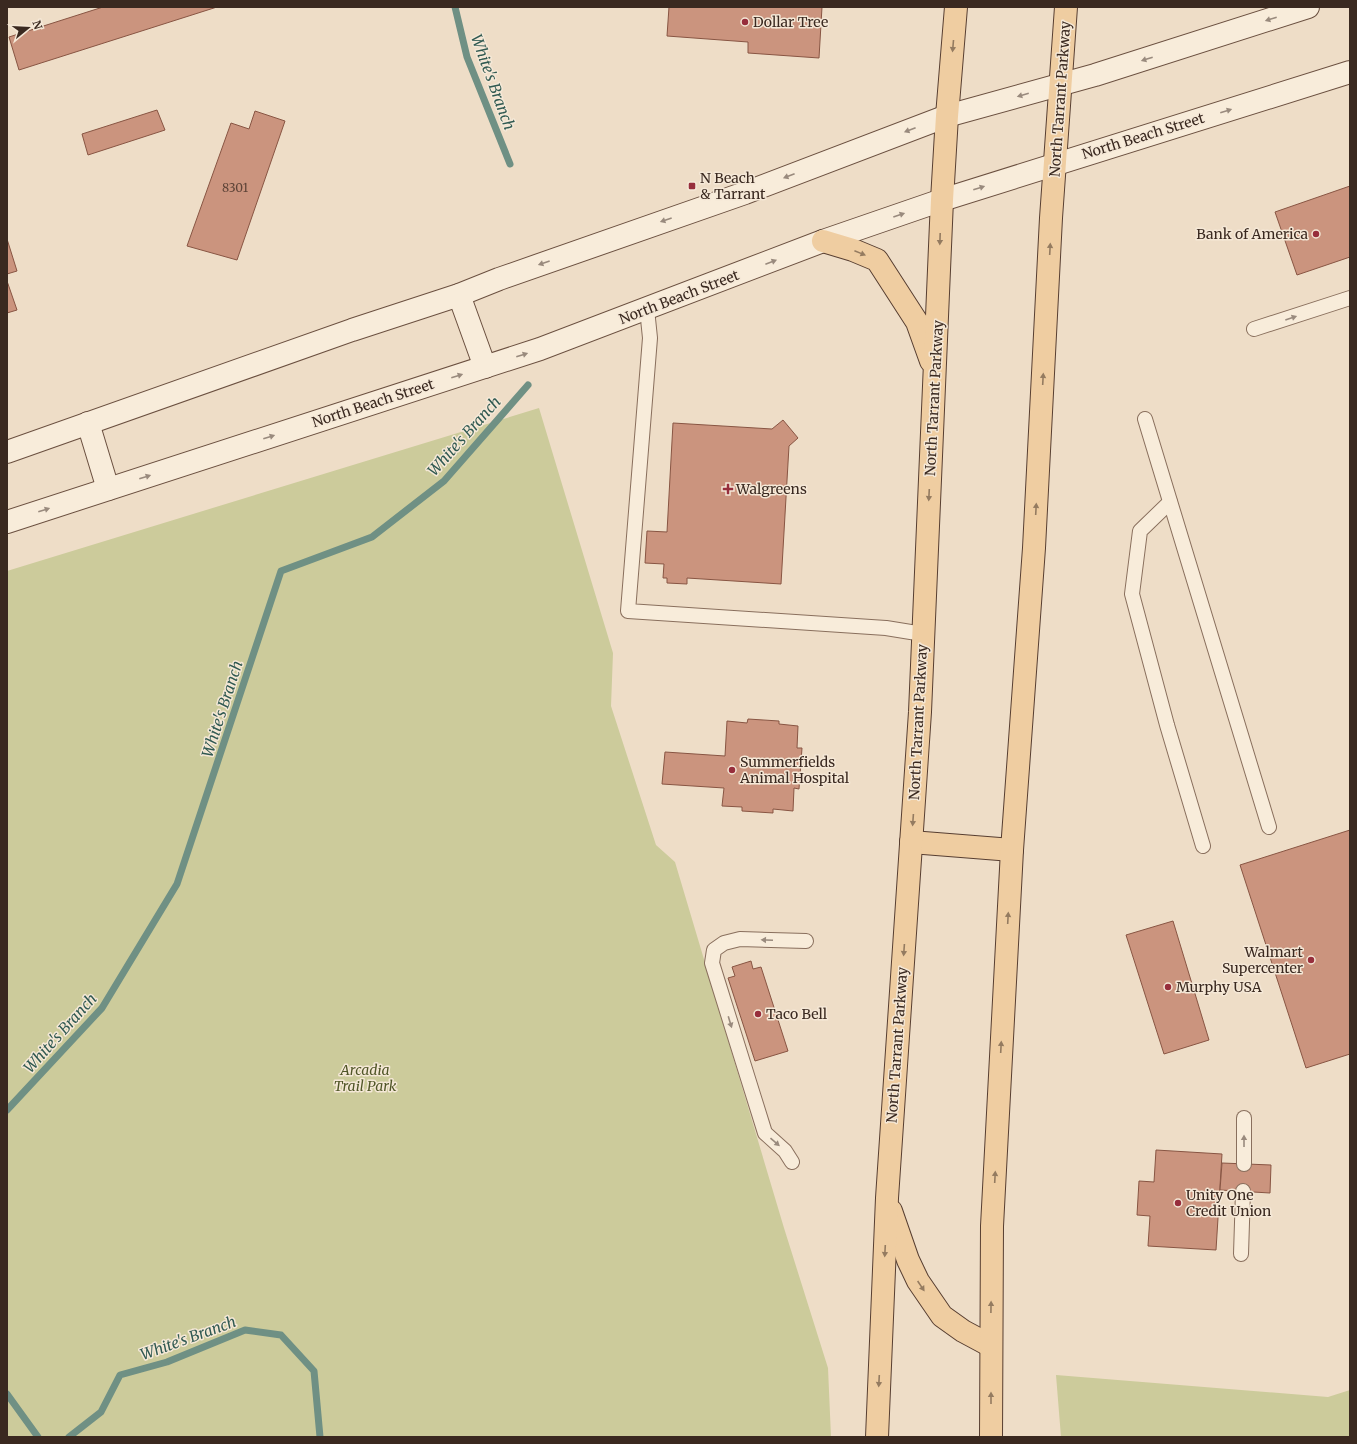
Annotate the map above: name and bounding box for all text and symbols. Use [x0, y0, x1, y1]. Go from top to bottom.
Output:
north arrow [8, 8, 48, 48]
place label: Dollar Tree [753, 13, 828, 31]
one-way arrow [1264, 16, 1276, 22]
marker: Dollar Tree [740, 17, 750, 27]
text: N [30, 19, 46, 31]
street label: North Tarrant Parkway [1046, 20, 1074, 178]
water label: White's Branch [467, 32, 519, 132]
one-way arrow [950, 40, 956, 52]
one-way arrow [1140, 56, 1152, 62]
one-way arrow [1016, 92, 1028, 98]
one-way arrow [1221, 107, 1233, 113]
street label: North Beach Street [1080, 109, 1207, 163]
one-way arrow [904, 128, 916, 134]
place label: N Beach & Tarrant [700, 169, 766, 203]
one-way arrow [782, 174, 794, 180]
house number: 8301 [222, 180, 249, 195]
marker: N Beach & Tarrant [687, 181, 697, 191]
one-way arrow [974, 185, 986, 191]
one-way arrow [894, 211, 906, 217]
one-way arrow [660, 218, 672, 224]
place label: Bank of America [1196, 225, 1308, 243]
marker: Bank of America [1311, 229, 1321, 239]
one-way arrow [937, 233, 944, 245]
one-way arrow [1046, 243, 1053, 255]
one-way arrow [855, 251, 867, 257]
one-way arrow [765, 258, 777, 264]
one-way arrow [537, 261, 549, 267]
street label: North Beach Street [616, 266, 742, 328]
one-way arrow [1286, 314, 1298, 320]
street label: North Tarrant Parkway [921, 319, 947, 476]
one-way arrow [516, 352, 528, 358]
one-way arrow [1040, 372, 1046, 385]
one-way arrow [451, 373, 463, 379]
street label: North Beach Street [310, 375, 437, 431]
water label: White's Branch [423, 392, 505, 480]
one-way arrow [263, 434, 275, 440]
one-way arrow [140, 474, 152, 480]
place label: Walgreens [735, 480, 807, 498]
marker: Walgreens [723, 484, 733, 494]
one-way arrow [926, 489, 933, 501]
one-way arrow [1033, 502, 1039, 515]
one-way arrow [38, 507, 50, 513]
street label: North Tarrant Parkway [905, 643, 931, 800]
water label: White's Branch [197, 658, 247, 760]
place label: Summerfields Animal Hospital [739, 753, 850, 787]
marker: Summerfields Animal Hospital [727, 765, 737, 775]
one-way arrow [909, 814, 916, 826]
one-way arrow [1005, 911, 1011, 924]
one-way arrow [760, 937, 773, 943]
place label: Walmart Supercenter [1222, 943, 1304, 977]
one-way arrow [900, 944, 907, 956]
marker: Walmart Supercenter [1306, 955, 1316, 965]
street label: North Tarrant Parkway [883, 966, 911, 1124]
place label: Murphy USA [1176, 978, 1262, 996]
marker: Murphy USA [1163, 982, 1173, 992]
water label: White's Branch [19, 989, 101, 1077]
place label: Taco Bell [766, 1005, 828, 1023]
marker: Taco Bell [753, 1009, 763, 1019]
one-way arrow [727, 1016, 733, 1028]
one-way arrow [998, 1041, 1005, 1053]
park label: Arcadia Trail Park [334, 1061, 397, 1095]
one-way arrow [1241, 1134, 1247, 1147]
one-way arrow [770, 1137, 780, 1146]
one-way arrow [991, 1171, 998, 1183]
place label: Unity One Credit Union [1186, 1186, 1271, 1220]
marker: Unity One Credit Union [1173, 1198, 1183, 1208]
one-way arrow [881, 1245, 888, 1257]
one-way arrow [917, 1281, 925, 1292]
one-way arrow [988, 1300, 994, 1313]
water label: White's Branch [138, 1312, 238, 1364]
one-way arrow [876, 1375, 882, 1388]
one-way arrow [988, 1391, 994, 1404]

